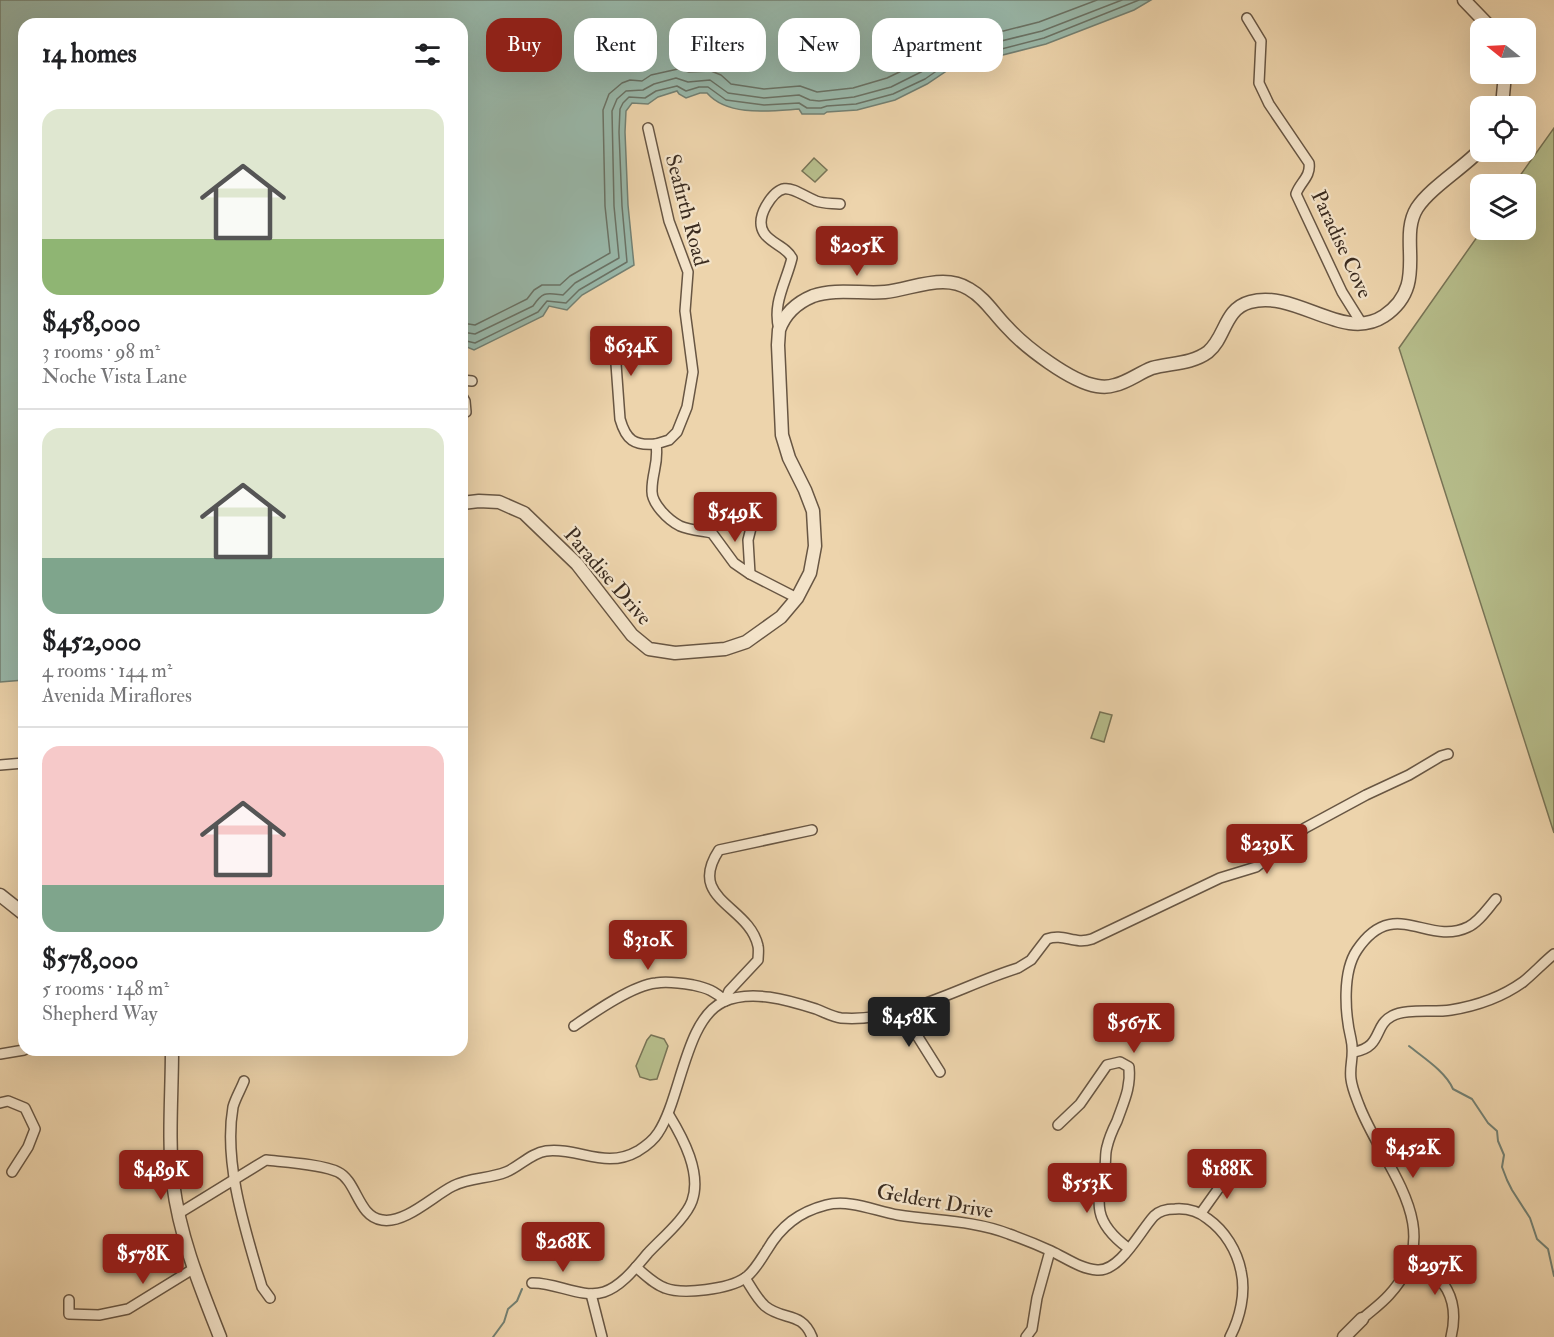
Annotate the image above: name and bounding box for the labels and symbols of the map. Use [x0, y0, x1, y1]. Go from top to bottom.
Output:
north arrow [1470, 18, 1536, 84]
street label: Seafirth Road [659, 151, 715, 270]
street label: Paradise Cove [1305, 186, 1378, 303]
pin: $205K [815, 226, 899, 277]
pin: $634K [589, 326, 673, 377]
pin: $549K [693, 492, 777, 543]
street label: Paradise Drive [558, 522, 658, 631]
pin: $239K [1225, 824, 1309, 875]
pin: $310K [606, 920, 690, 971]
pin: $458K [867, 997, 951, 1048]
pin: $567K [1092, 1003, 1176, 1054]
pin: $452K [1371, 1128, 1455, 1179]
pin: $188K [1185, 1149, 1269, 1200]
pin: $489K [119, 1150, 203, 1201]
pin: $553K [1045, 1163, 1129, 1214]
street label: Geldert Drive [874, 1178, 996, 1225]
pin: $268K [521, 1222, 605, 1273]
pin: $578K [101, 1234, 185, 1285]
pin: $297K [1393, 1245, 1477, 1296]

